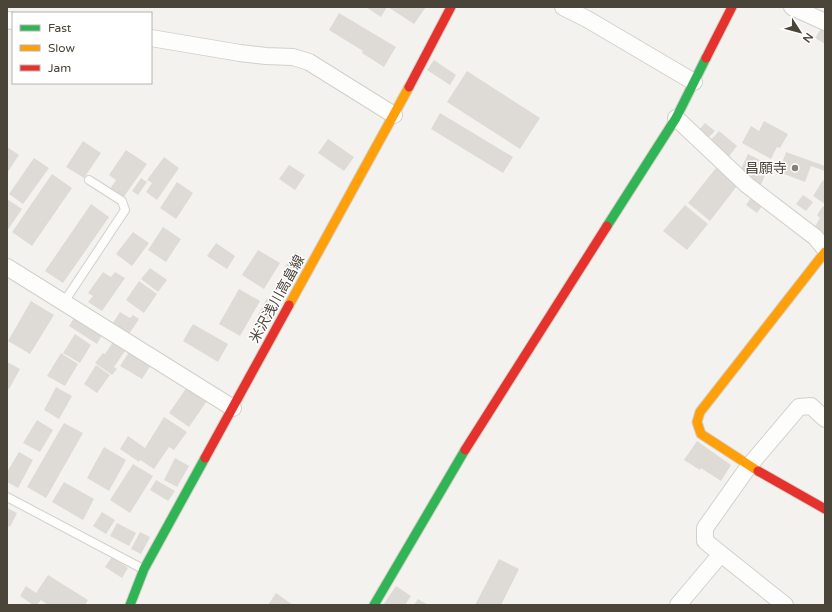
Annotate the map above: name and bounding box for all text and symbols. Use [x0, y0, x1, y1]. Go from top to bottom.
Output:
legend [12, 12, 152, 84]
north arrow [780, 12, 820, 52]
text: Fast [48, 21, 72, 35]
text: N [800, 30, 816, 45]
text: Slow [48, 41, 75, 55]
text: Jam [48, 61, 71, 75]
place label: 昌願寺 [745, 160, 787, 177]
marker: 昌願寺 [790, 163, 800, 173]
street label: 米沢浅川高畠線 [246, 252, 308, 346]

